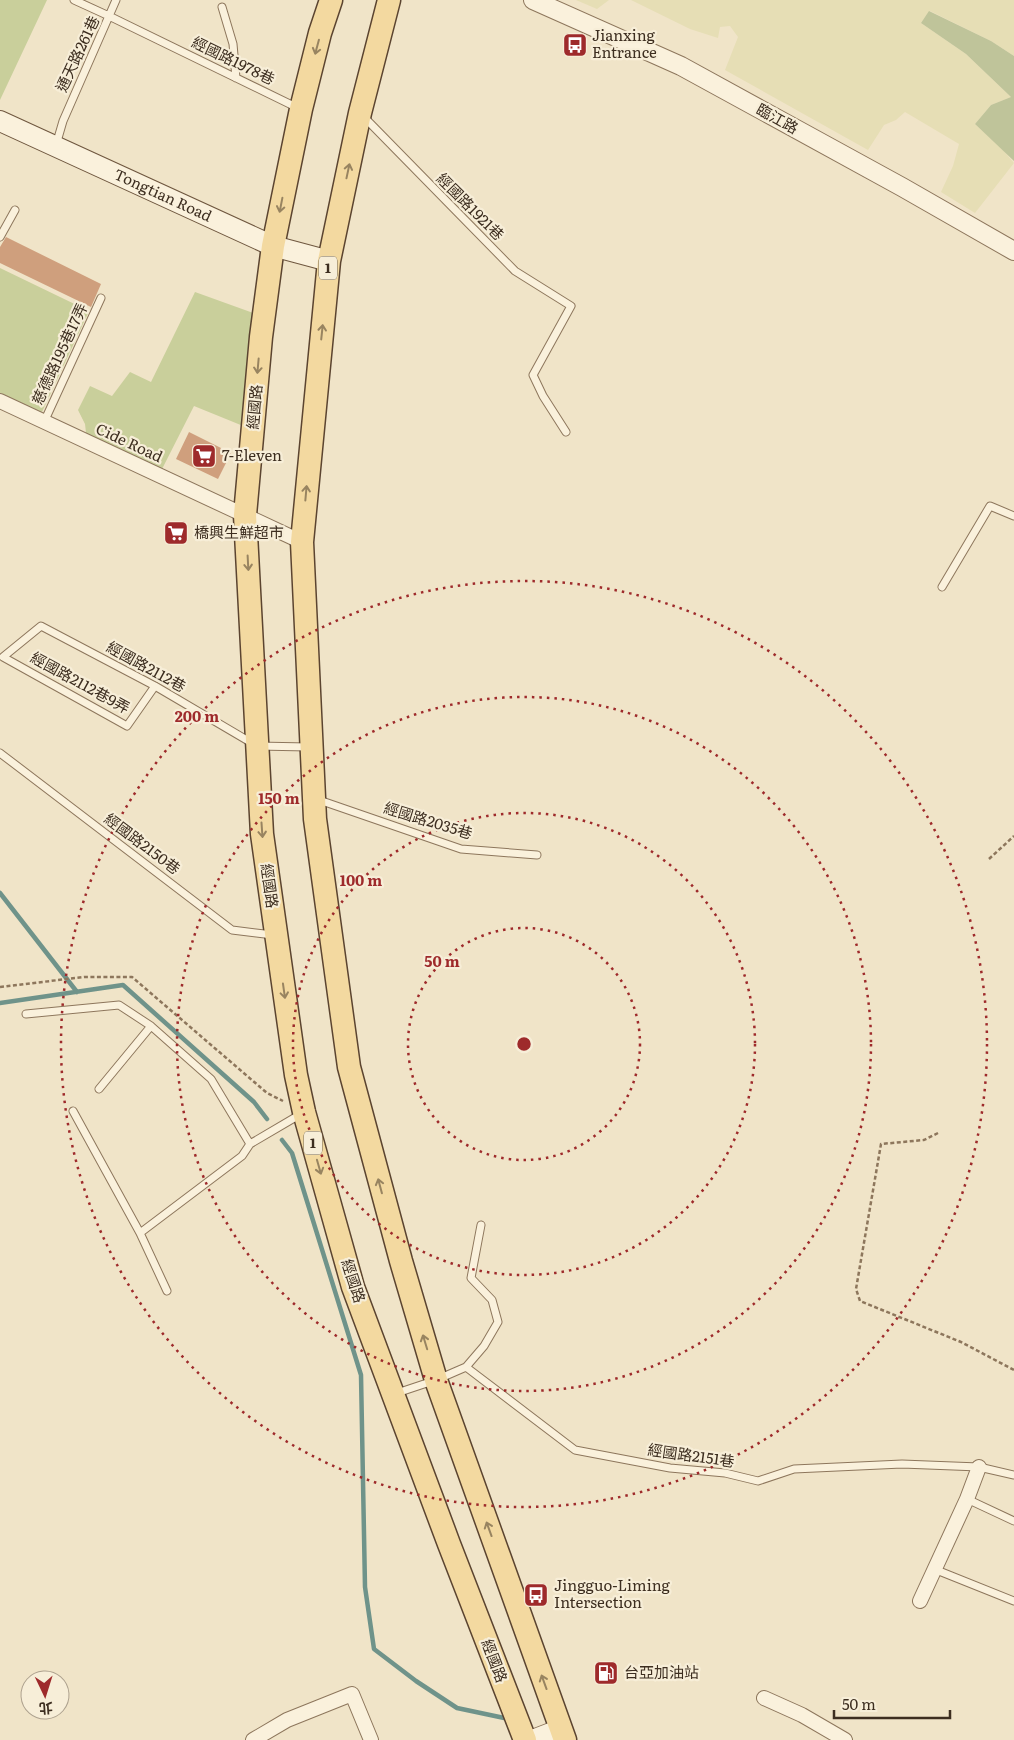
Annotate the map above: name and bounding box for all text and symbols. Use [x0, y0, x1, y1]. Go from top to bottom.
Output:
street label: 通天路261巷 [49, 11, 104, 95]
place label: Jianxing Entrance [592, 23, 657, 63]
street label: 經國路1978巷 [188, 30, 279, 90]
bus stop icon: Jianxing Entrance [562, 32, 588, 58]
one-way arrow [312, 38, 321, 54]
street label: 臨江路 [752, 97, 803, 139]
street label: Tongtian Road [111, 162, 216, 227]
one-way arrow [344, 164, 353, 180]
street label: 經國路1921巷 [432, 167, 510, 245]
one-way arrow [276, 197, 286, 213]
road number: 1 [319, 256, 337, 280]
street label: 慈德路195巷17弄 [25, 299, 92, 408]
one-way arrow [317, 324, 327, 340]
one-way arrow [253, 358, 263, 374]
street label: 經國路 [240, 383, 267, 430]
street label: Cide Road [92, 416, 167, 467]
supermarket icon: 7-Eleven [191, 443, 217, 469]
place label: 7-Eleven [222, 443, 282, 466]
one-way arrow [301, 486, 311, 502]
supermarket icon: 橋興生鮮超市 [163, 520, 189, 546]
place label: 橋興生鮮超市 [194, 520, 284, 543]
one-way arrow [243, 555, 252, 571]
street label: 經國路2112巷 [103, 634, 191, 697]
street label: 經國路2112巷9弄 [27, 645, 135, 718]
text: 200 m [175, 704, 219, 727]
text: 150 m [258, 786, 300, 809]
street label: 經國路2035巷 [381, 795, 476, 844]
street label: 經國路2150巷 [100, 807, 186, 879]
one-way arrow [257, 822, 266, 838]
street label: 經國路 [256, 862, 285, 910]
text: 100 m [340, 868, 382, 891]
text: 50 m [424, 949, 460, 972]
one-way arrow [279, 983, 289, 999]
centre of rings [515, 1035, 533, 1053]
road number: 1 [304, 1132, 322, 1154]
one-way arrow [315, 1159, 325, 1175]
one-way arrow [375, 1179, 385, 1195]
street label: 經國路 [337, 1256, 372, 1305]
one-way arrow [419, 1335, 429, 1351]
street label: 經國路2151巷 [646, 1437, 736, 1472]
one-way arrow [483, 1522, 493, 1538]
place label: Jingguo-Liming Intersection [554, 1573, 671, 1613]
bus stop icon: Jingguo-Liming Intersection [523, 1582, 549, 1608]
street label: 經國路 [477, 1635, 514, 1686]
fuel station icon: 台亞加油站 [593, 1660, 619, 1686]
place label: 台亞加油站 [624, 1660, 699, 1683]
north arrow [20, 1670, 70, 1720]
one-way arrow [539, 1675, 548, 1690]
scale bar [834, 1688, 950, 1720]
text: 50 m [842, 1692, 876, 1715]
text: 北 [38, 1699, 54, 1719]

